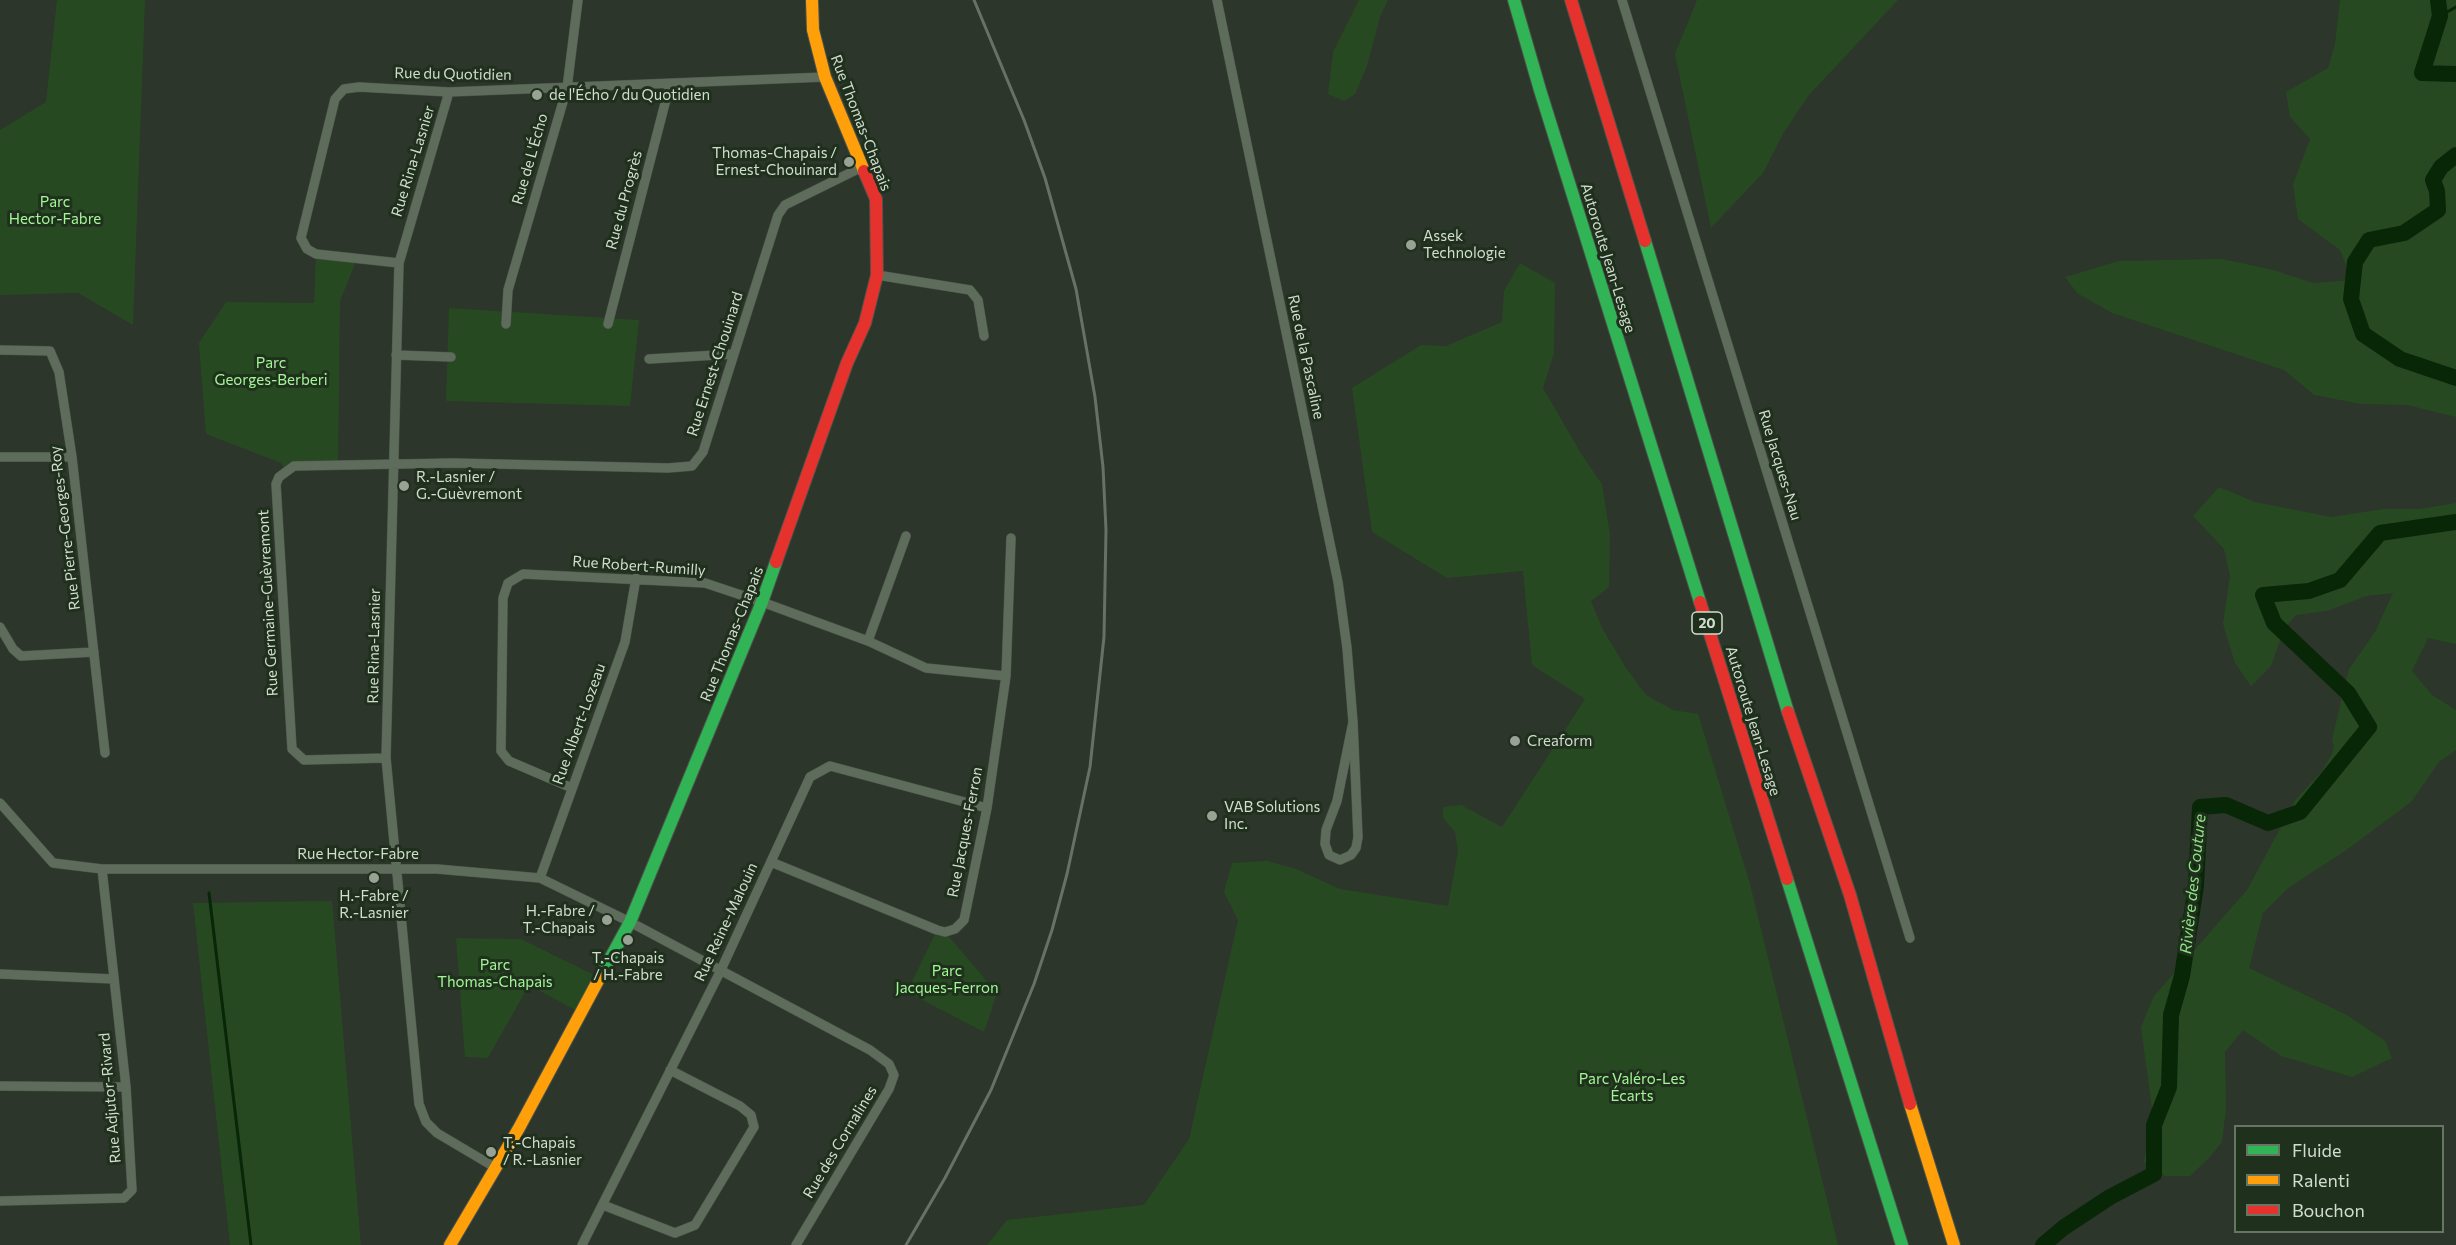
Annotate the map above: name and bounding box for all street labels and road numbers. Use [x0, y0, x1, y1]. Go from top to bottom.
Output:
street label: Rue Thomas-Chapais [827, 52, 895, 194]
street label: Rue du Quotidien [394, 64, 512, 84]
street label: Rue Rina-Lasnier [388, 103, 438, 219]
street label: Rue de L'Écho [508, 111, 552, 207]
street label: Rue du Progrès [602, 149, 646, 251]
street label: Autoroute Jean-Lesage [1577, 181, 1639, 335]
street label: Rue Ernest-Chouinard [683, 290, 747, 438]
street label: Rue de la Pascaline [1284, 293, 1328, 421]
street label: Rue Jacques-Nau [1755, 408, 1805, 522]
street label: Rue Pierre-Georges-Roy [46, 445, 84, 611]
street label: Rue Germaine-Guèvremont [254, 509, 282, 697]
street label: Rue Robert-Rumilly [572, 552, 706, 580]
street label: Rue Thomas-Chapais [697, 564, 767, 704]
street label: Rue Rina-Lasnier [364, 588, 384, 704]
road number: 20 [1692, 612, 1722, 634]
street label: Autoroute Jean-Lesage [1722, 644, 1784, 798]
street label: Rue Albert-Lozeau [549, 661, 609, 787]
street label: Rue Jacques-Ferron [944, 765, 986, 899]
street label: Rue Hector-Fabre [297, 845, 419, 863]
street label: Rue Reine-Malouin [691, 860, 761, 984]
street label: Rue Adjutor-Rivard [95, 1032, 125, 1164]
street label: Rue des Cornalines [799, 1082, 881, 1202]

